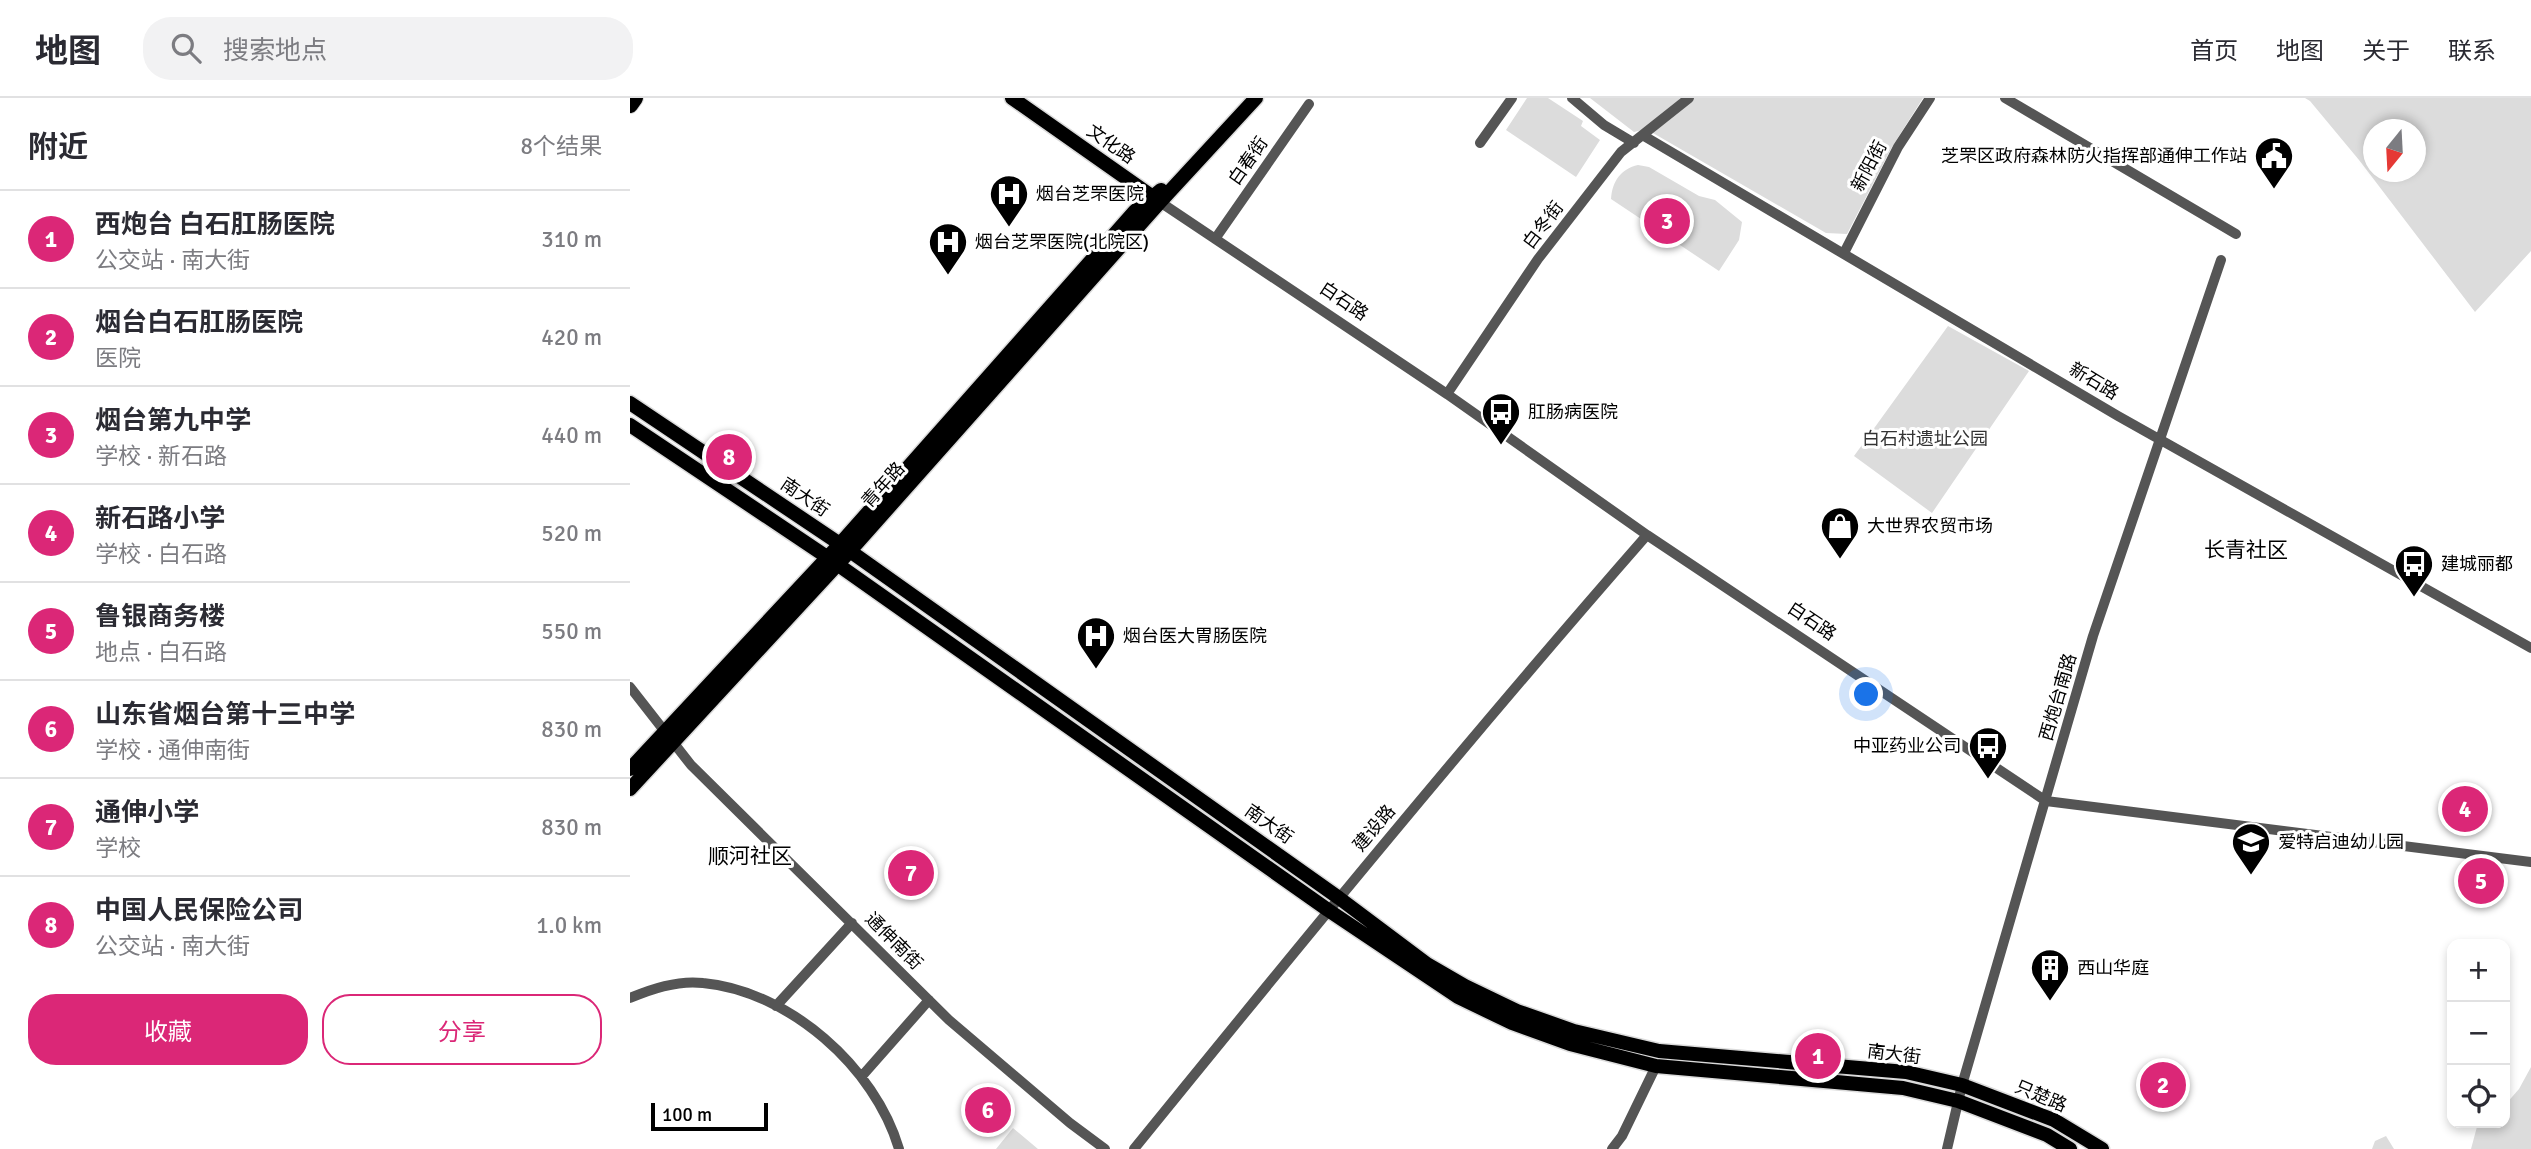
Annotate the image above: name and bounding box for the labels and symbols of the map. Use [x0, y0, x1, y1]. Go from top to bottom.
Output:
north arrow [2363, 119, 2426, 182]
street label: 文化路 [1083, 120, 1139, 168]
street label: 白春街 [1224, 133, 1272, 189]
public building icon: 芝罘区政府森林防火指挥部通伸工作站 [2253, 135, 2295, 190]
street label: 新阳街 [1847, 137, 1891, 195]
place label: 芝罘区政府森林防火指挥部通伸工作站 [1941, 145, 2247, 167]
hospital icon: 烟台芝罘医院 [988, 173, 1030, 228]
place label: 烟台芝罘医院 [1036, 183, 1144, 205]
pin: 3 [1644, 195, 1690, 247]
street label: 白冬街 [1518, 197, 1568, 253]
hospital icon: 烟台芝罘医院(北院区) [927, 221, 969, 276]
place label: 烟台芝罘医院(北院区) [975, 231, 1149, 253]
street label: 白石路 [1315, 277, 1373, 325]
street label: 新石路 [2065, 358, 2123, 404]
bus stop icon: 肛肠病医院 [1480, 391, 1522, 446]
place label: 肛肠病医院 [1528, 401, 1618, 423]
park label: 白石村遗址公园 [1862, 428, 1988, 450]
pin: 8 [706, 431, 752, 483]
street label: 青年路 [857, 458, 909, 512]
street label: 南大街 [776, 473, 834, 521]
shop icon: 大世界农贸市场 [1819, 505, 1861, 560]
place label: 大世界农贸市场 [1867, 515, 1993, 537]
district label: 长青社区 [2204, 537, 2288, 563]
bus stop icon: 建城丽都 [2393, 543, 2435, 598]
place label: 建城丽都 [2441, 553, 2513, 575]
street label: 白石路 [1783, 597, 1841, 645]
hospital icon: 烟台医大胃肠医院 [1075, 615, 1117, 670]
place label: 烟台医大胃肠医院 [1123, 625, 1267, 647]
street label: 西炮台南路 [2035, 651, 2081, 743]
your location [1849, 677, 1883, 711]
bus stop icon: 中亚药业公司 [1967, 725, 2009, 780]
place label: 中亚药业公司 [1853, 735, 1961, 757]
pin: 4 [2442, 783, 2488, 835]
street label: 南大街 [1241, 800, 1297, 848]
street label: 建设路 [1348, 800, 1400, 856]
school or university icon: 爱特启迪幼儿园 [2230, 821, 2272, 876]
place label: 爱特启迪幼儿园 [2278, 831, 2404, 853]
district label: 顺河社区 [708, 843, 792, 869]
pin: 7 [888, 847, 934, 899]
pin: 5 [2458, 855, 2504, 907]
street label: 通伸南街 [861, 908, 927, 974]
building icon: 西山华庭 [2029, 947, 2071, 1002]
place label: 西山华庭 [2077, 957, 2149, 979]
pin: 1 [1795, 1030, 1841, 1082]
street label: 南大街 [1866, 1040, 1922, 1068]
pin: 2 [2140, 1059, 2186, 1111]
street label: 只楚路 [2012, 1075, 2070, 1117]
pin: 6 [965, 1084, 1011, 1136]
scale bar [651, 1100, 768, 1132]

